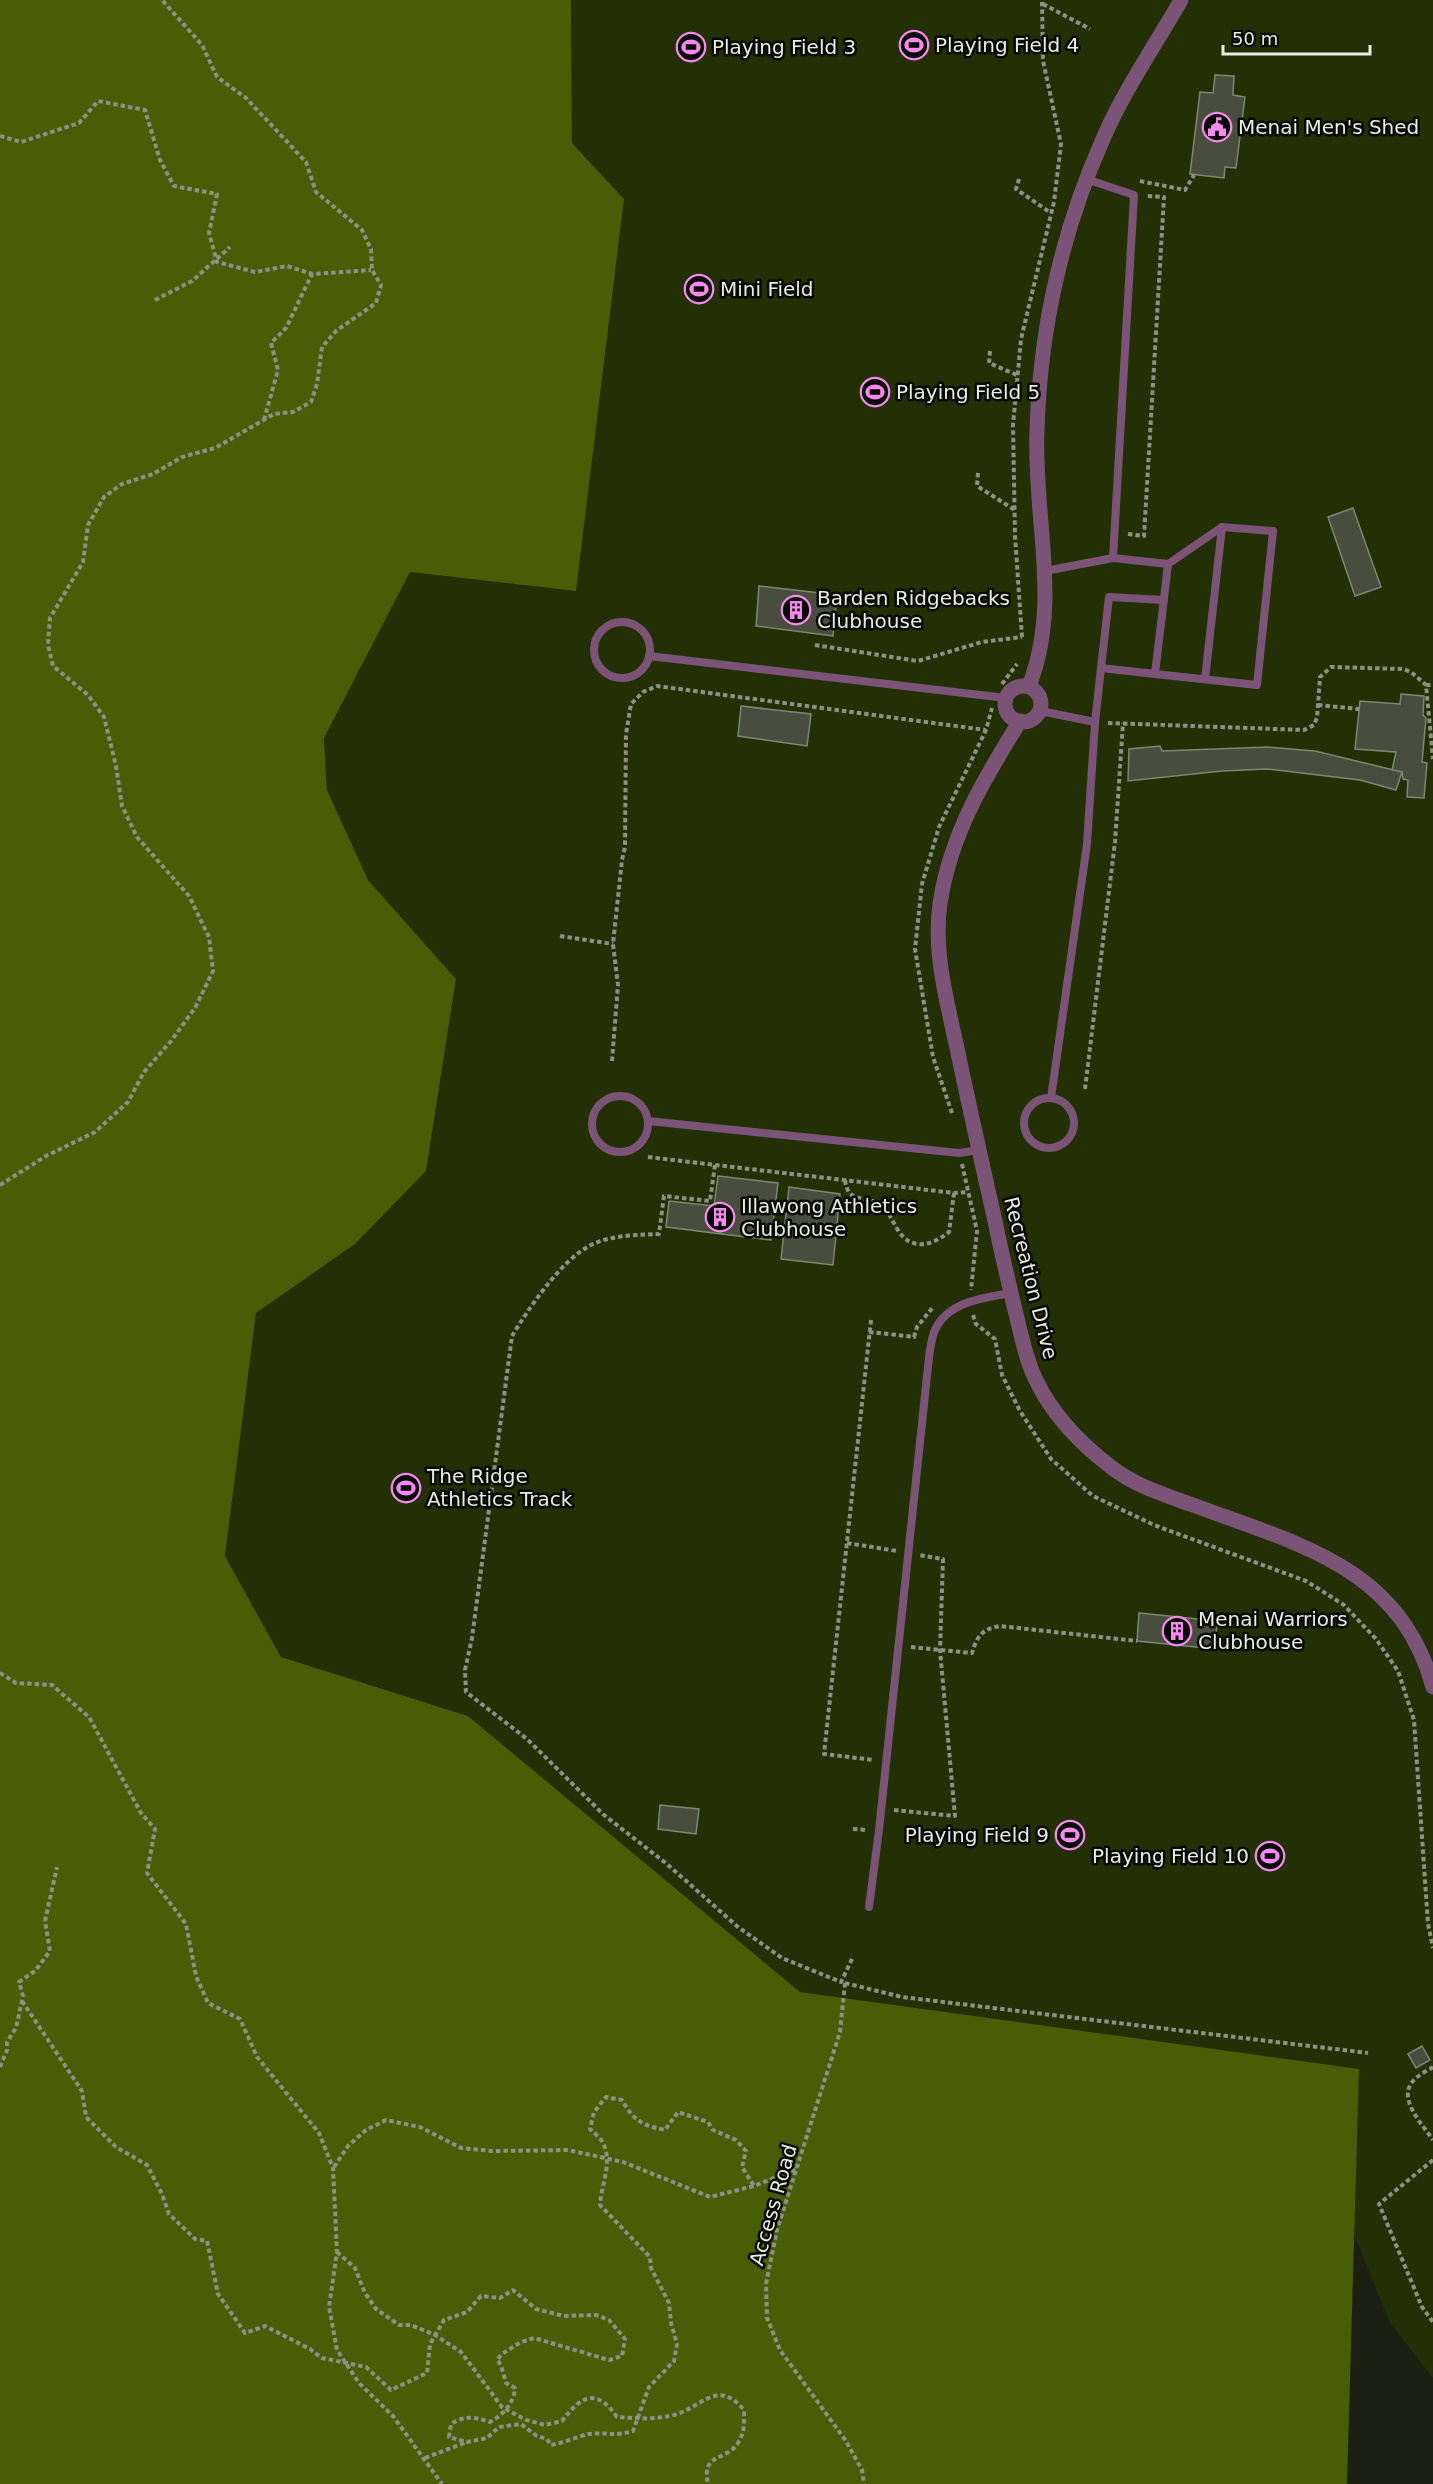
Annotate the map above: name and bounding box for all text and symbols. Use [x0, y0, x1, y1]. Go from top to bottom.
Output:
scale bar [1223, 18, 1370, 56]
text: 50 m [1232, 28, 1278, 49]
sports icon: Playing Field 4 [898, 29, 930, 61]
sports icon: Playing Field 3 [675, 31, 707, 63]
place label: Playing Field 4 [935, 33, 1079, 57]
place label: Playing Field 3 [712, 35, 856, 59]
public building icon: Menai Men's Shed [1201, 111, 1233, 143]
place label: Menai Men's Shed [1238, 115, 1419, 139]
sports icon: Mini Field [683, 273, 715, 305]
place label: Mini Field [720, 277, 814, 301]
sports icon: Playing Field 5 [859, 376, 891, 408]
place label: Playing Field 5 [896, 380, 1040, 404]
place label: Barden Ridgebacks Clubhouse [817, 586, 1010, 633]
building icon: Barden Ridgebacks Clubhouse [780, 594, 812, 626]
place label: Illawong Athletics Clubhouse [741, 1194, 917, 1241]
street label: Recreation Drive [999, 1194, 1063, 1362]
building icon: Illawong Athletics Clubhouse [704, 1201, 736, 1233]
place label: The Ridge Athletics Track [426, 1464, 573, 1511]
sports icon: The Ridge Athletics Track [390, 1472, 422, 1504]
place label: Menai Warriors Clubhouse [1198, 1607, 1348, 1654]
building icon: Menai Warriors Clubhouse [1161, 1615, 1193, 1647]
sports icon: Playing Field 9 [1054, 1819, 1086, 1851]
place label: Playing Field 9 [905, 1823, 1049, 1847]
sports icon: Playing Field 10 [1254, 1840, 1286, 1872]
place label: Playing Field 10 [1092, 1844, 1249, 1868]
street label: Access Road [744, 2142, 802, 2268]

